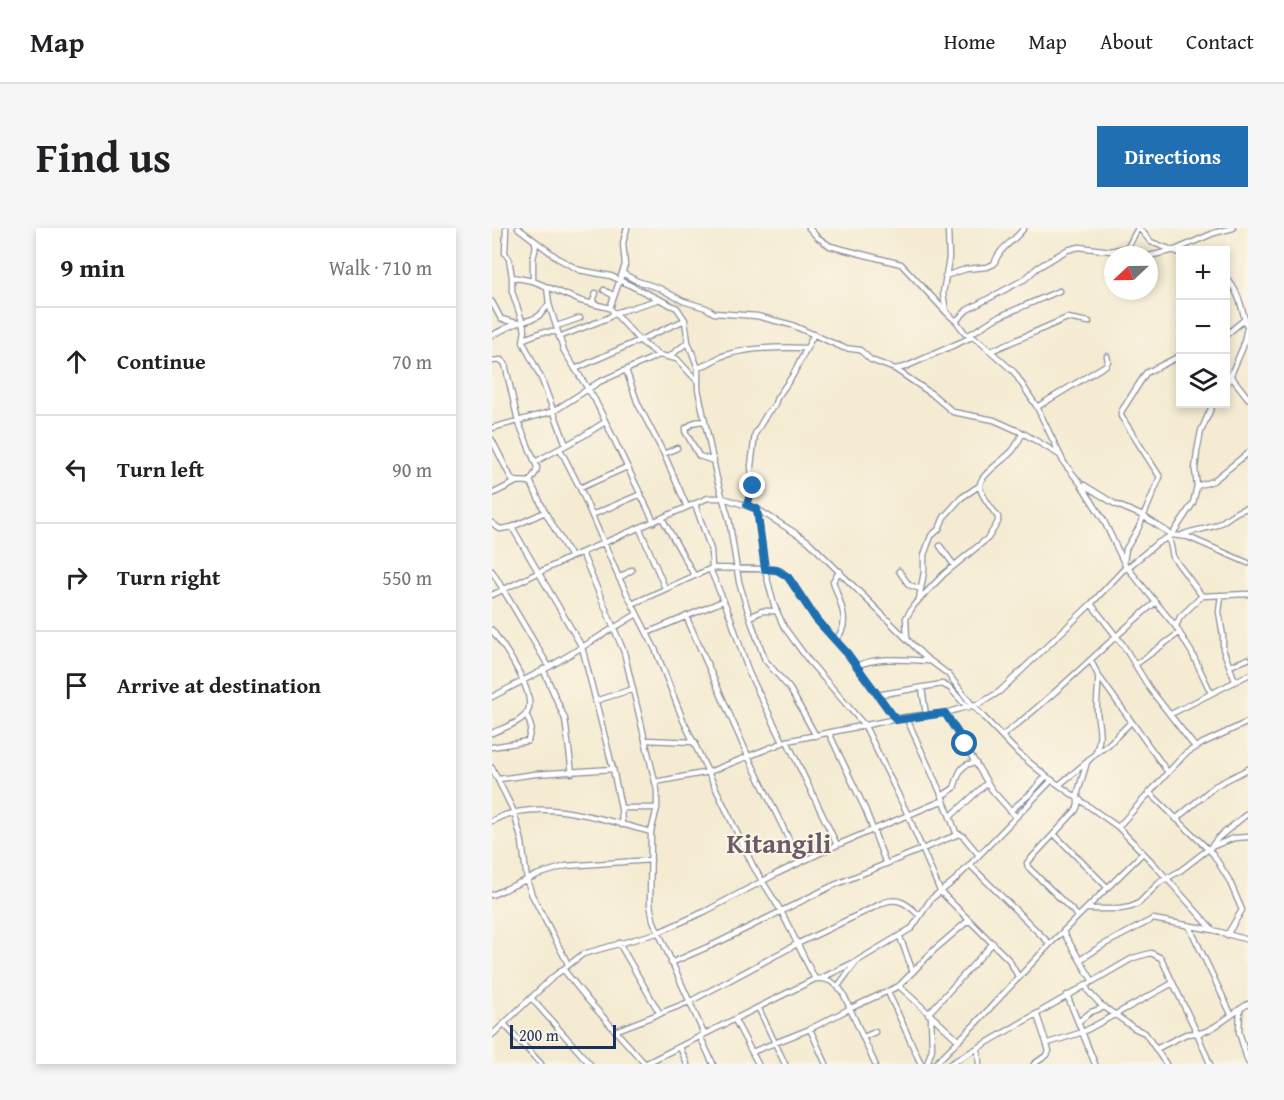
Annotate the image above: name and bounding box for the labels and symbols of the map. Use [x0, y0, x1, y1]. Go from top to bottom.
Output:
north arrow [1104, 246, 1158, 300]
route end [739, 472, 765, 498]
route start [951, 730, 977, 756]
district label: Kitangili [727, 823, 831, 863]
scale bar [510, 1022, 616, 1050]

